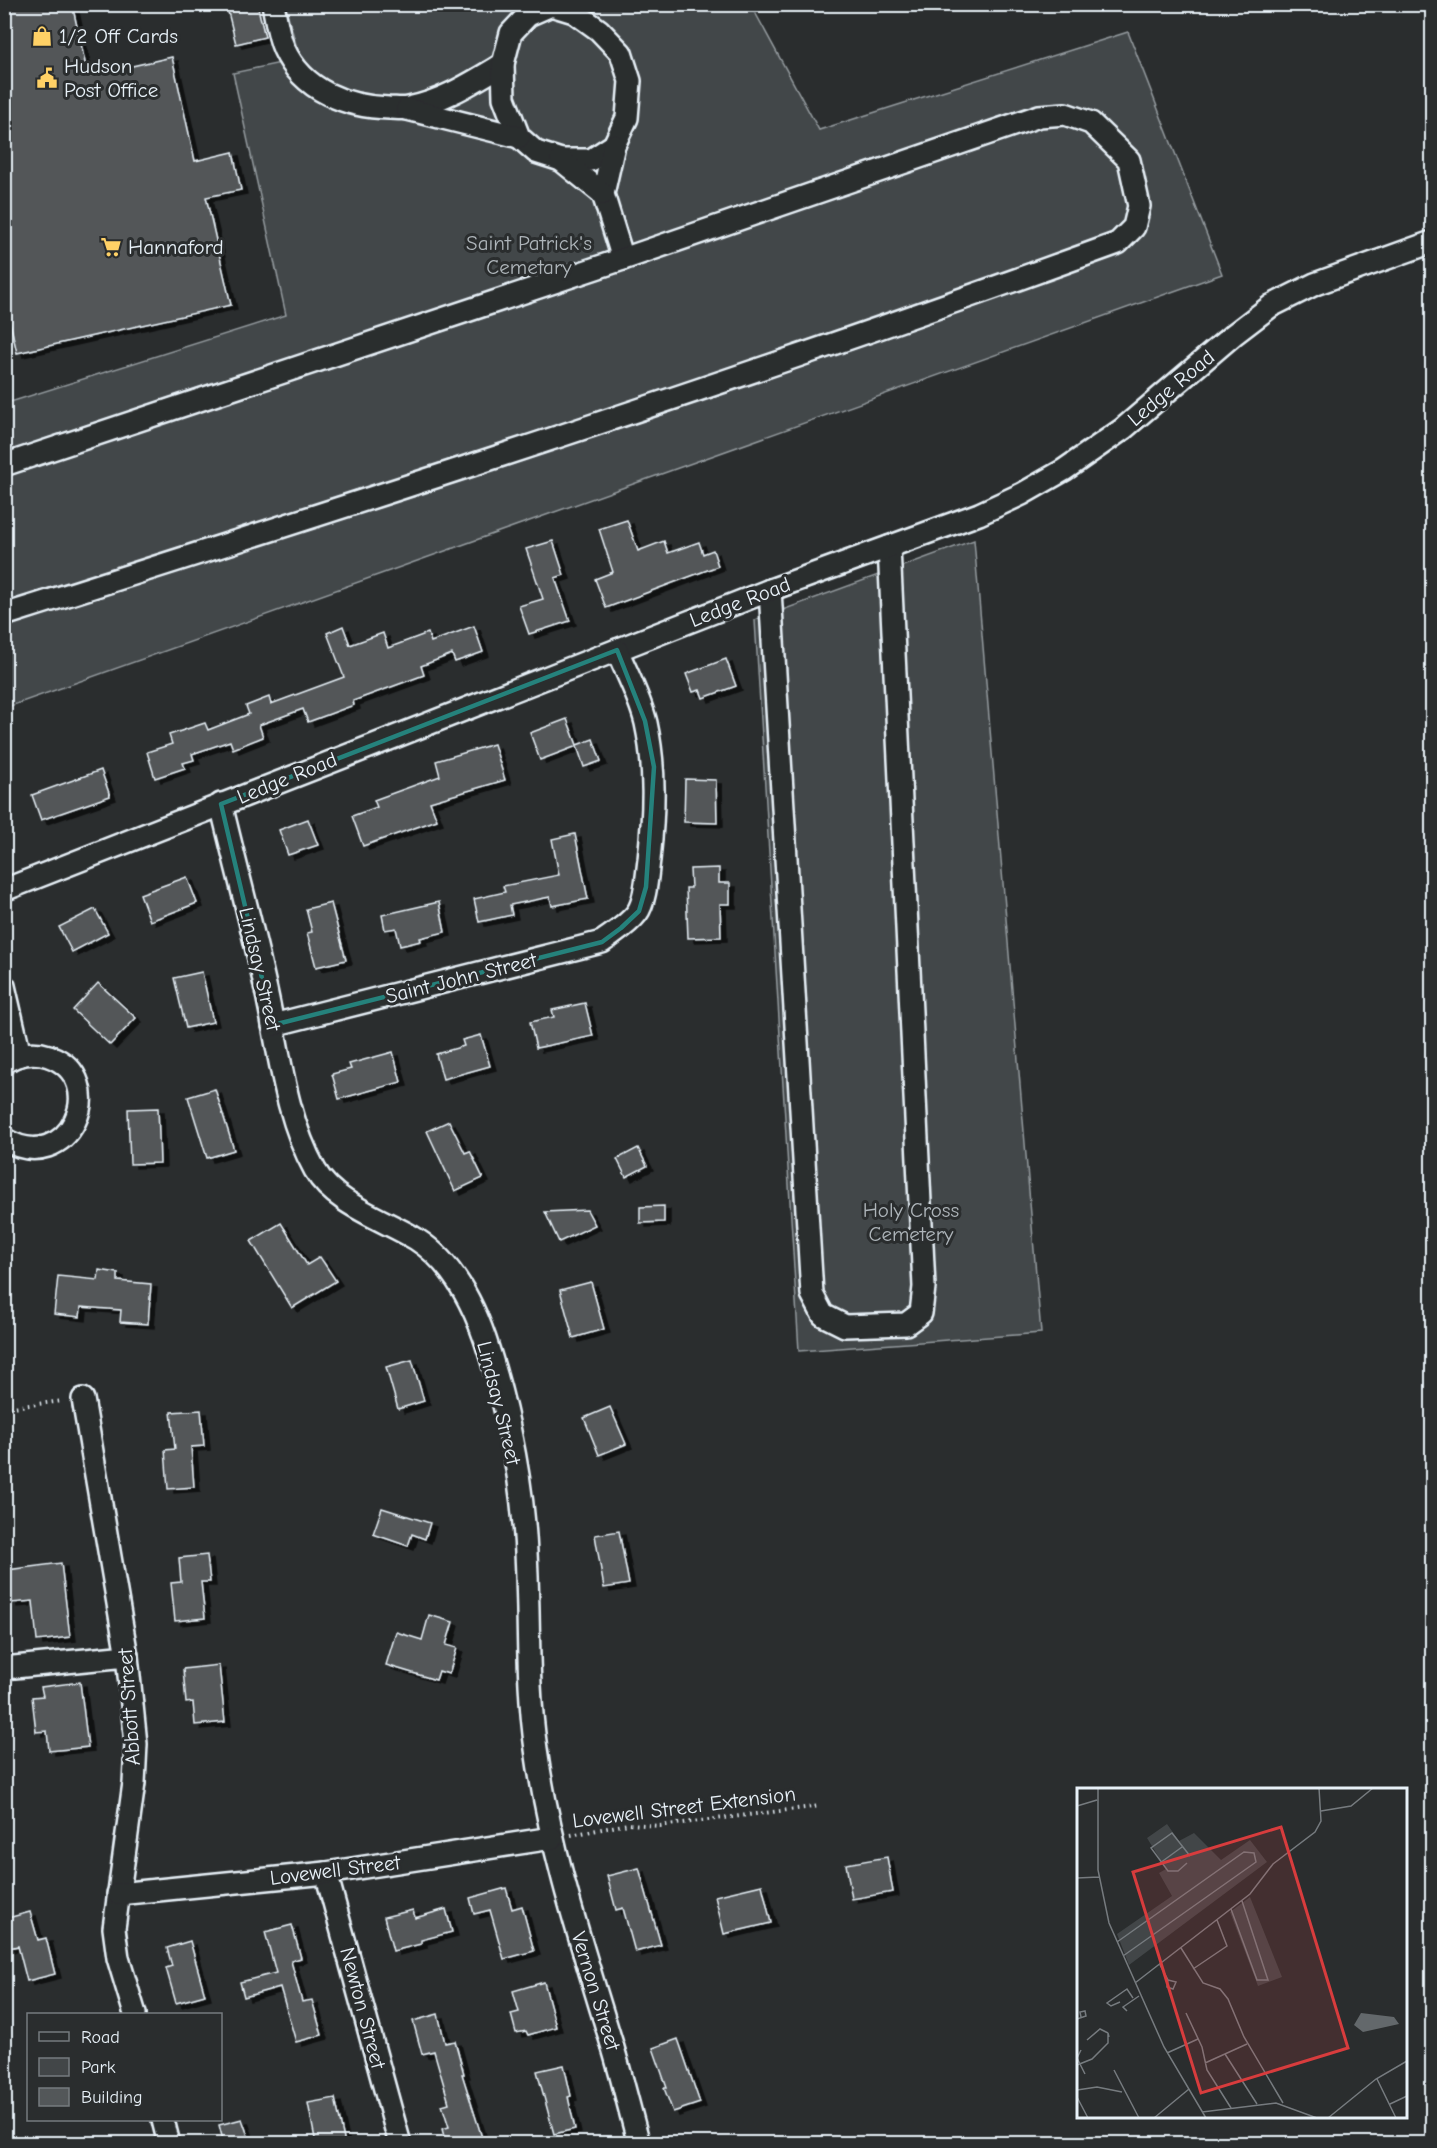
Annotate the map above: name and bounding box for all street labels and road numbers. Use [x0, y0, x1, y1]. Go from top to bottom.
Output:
street label: Ledge Road [1123, 345, 1219, 431]
street label: Ledge Road [686, 572, 794, 632]
street label: Ledge Road [233, 747, 341, 809]
street label: Lindsay Street [234, 905, 286, 1034]
street label: Saint John Street [383, 947, 540, 1008]
street label: Lindsay Street [472, 1339, 526, 1468]
street label: Abbott Street [113, 1647, 145, 1766]
street label: Lovewell Street Extension [571, 1781, 797, 1833]
street label: Lovewell Street [268, 1850, 403, 1890]
street label: Vernon Street [567, 1929, 626, 2054]
street label: Newton Street [335, 1945, 391, 2072]

